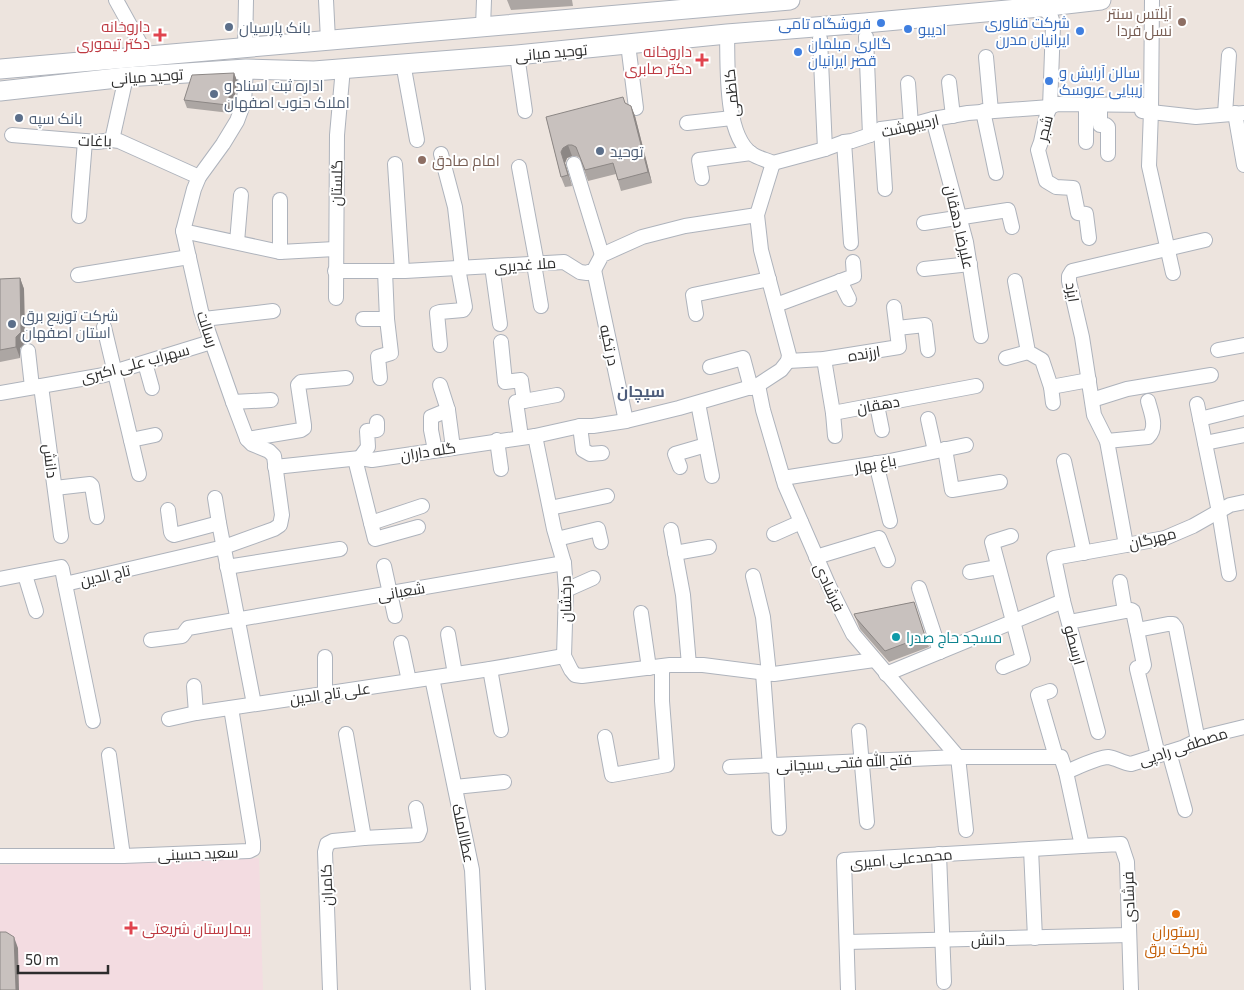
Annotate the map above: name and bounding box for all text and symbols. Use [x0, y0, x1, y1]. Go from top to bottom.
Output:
place label: آیلتس سنتر نسل فردا [1106, 4, 1172, 41]
place label: شرکت فناوری ایرانیان مدرن [985, 13, 1070, 50]
place label: فروشگاه تامی [778, 14, 871, 34]
marker: آیلتس سنتر نسل فردا [1176, 16, 1188, 28]
place label: داروخانه دکتر تیموری [77, 17, 150, 54]
marker: فروشگاه تامی [875, 17, 887, 29]
place label: بانک پارسیان [239, 18, 311, 38]
place label: ادیبو [918, 20, 946, 39]
marker: بانک پارسیان [223, 21, 235, 33]
marker: ادیبو [902, 23, 914, 35]
marker: شرکت فناوری ایرانیان مدرن [1074, 25, 1086, 37]
marker: داروخانه دکتر تیموری [154, 29, 166, 41]
place label: گالری مبلمان قصر ایرانیان [808, 34, 891, 71]
street label: توحید میانی [514, 40, 588, 66]
place label: داروخانه دکتر صابری [624, 42, 692, 79]
marker: گالری مبلمان قصر ایرانیان [792, 46, 804, 58]
marker: داروخانه دکتر صابری [696, 54, 708, 66]
place label: سالن آرایش و زیبایی عروسک [1059, 63, 1143, 100]
street label: توحید میانی [110, 64, 184, 90]
street label: کاظمی [720, 68, 744, 118]
marker: سالن آرایش و زیبایی عروسک [1043, 75, 1055, 87]
place label: اداره ثبت اسناد و املاک جنوب اصفهان [224, 76, 350, 113]
marker: اداره ثبت اسناد و املاک جنوب اصفهان [208, 88, 220, 100]
place label: بانک سپه [29, 109, 83, 129]
street label: اردیبهشت [879, 110, 941, 142]
marker: بانک سپه [13, 112, 25, 124]
street label: شجر [1032, 113, 1057, 144]
street label: باغات [78, 131, 112, 149]
place label: توحید [610, 142, 643, 161]
marker: توحید [594, 145, 606, 157]
place label: امام صادق [432, 151, 500, 171]
marker: امام صادق [416, 154, 428, 166]
street label: گلستان [327, 160, 347, 206]
street label: علیرضا دهقان [940, 183, 978, 271]
street label: ملا غدیری [494, 253, 557, 277]
street label: ایزد [1062, 281, 1083, 303]
place label: شرکت توزیع برق استان اصفهان [22, 306, 119, 343]
street label: رسالت [193, 309, 222, 350]
marker: شرکت توزیع برق استان اصفهان [6, 318, 18, 330]
street label: در تکیه [596, 323, 623, 367]
street label: سهراب علی اکبری [79, 340, 192, 388]
street label: ارزنده [846, 342, 882, 365]
district label: سیچان [617, 381, 665, 403]
street label: دهقان [855, 391, 901, 419]
street label: گله داران [399, 438, 457, 466]
street label: دانش [38, 443, 62, 479]
street label: باغ بهار [852, 450, 898, 479]
street label: مهرگان [1126, 523, 1178, 555]
street label: تاج الدین [78, 560, 133, 592]
street label: فرشادی [809, 560, 849, 615]
street label: درخشان [556, 575, 576, 623]
street label: شعبانی [376, 578, 427, 606]
street label: ارسطو [1060, 623, 1089, 667]
place label: مسجد حاج صدرا [906, 628, 1002, 649]
marker: مسجد حاج صدرا [890, 631, 902, 643]
street label: علی تاج الدین [289, 678, 372, 711]
street label: مصطفی رادپی [1136, 723, 1230, 771]
street label: فتح الله فتحی سیچانی [776, 749, 913, 778]
street label: عطاالملک [449, 802, 479, 864]
street label: سعید حسینی [157, 843, 239, 865]
street label: محمدعلی امیری [849, 845, 953, 873]
street label: کامران [316, 864, 338, 906]
street label: فرشادی [1118, 871, 1140, 923]
marker: رستوران شرکت برق [1170, 908, 1182, 920]
place label: بیمارستان شریعتی [142, 919, 251, 939]
marker: بیمارستان شریعتی [124, 921, 138, 935]
place label: رستوران شرکت برق [1144, 922, 1208, 959]
street label: دانش [971, 930, 1005, 950]
scale bar [18, 942, 108, 974]
text: 50 m [25, 950, 59, 968]

